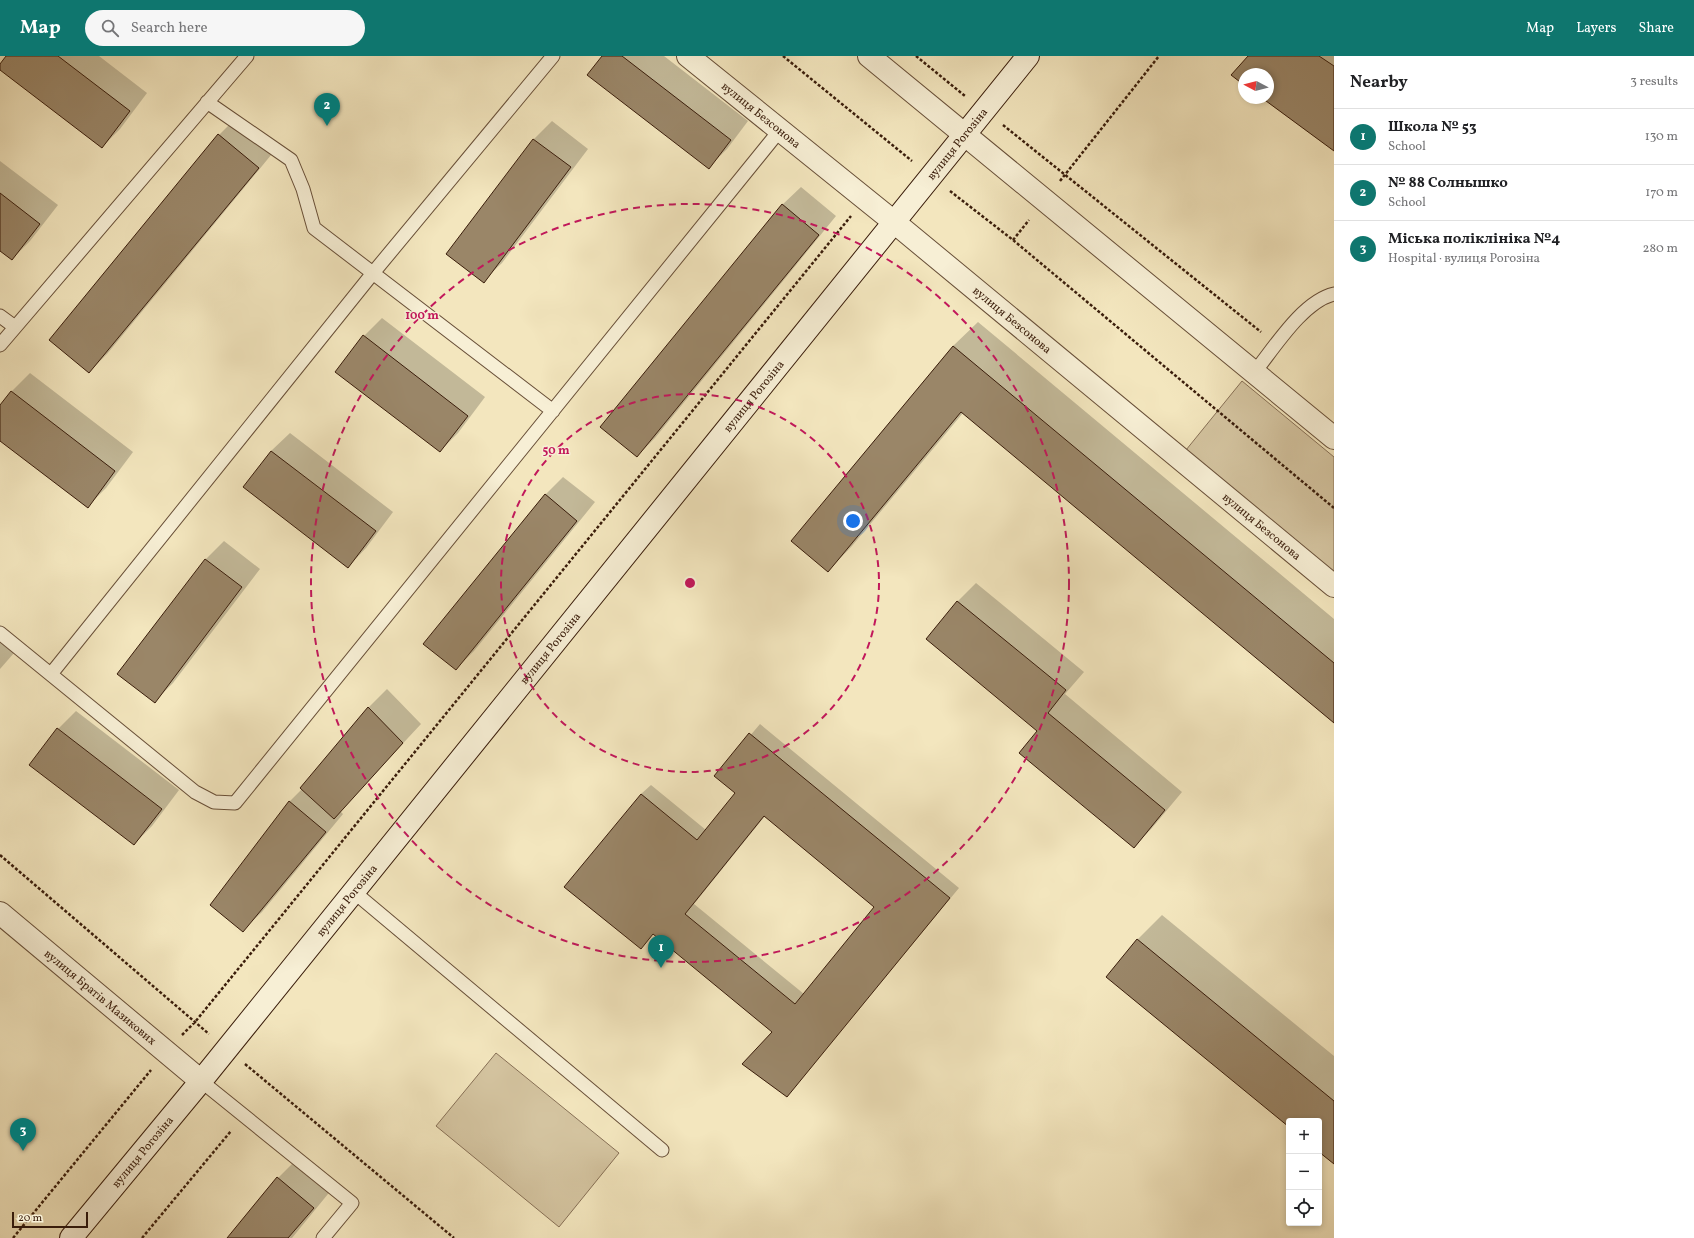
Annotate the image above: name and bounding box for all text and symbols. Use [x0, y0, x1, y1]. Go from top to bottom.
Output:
search box [85, 10, 365, 46]
text: Map [20, 15, 61, 41]
icon: search [99, 17, 121, 39]
text: Search here [131, 18, 208, 39]
text: Map [1526, 19, 1554, 38]
text: Layers [1576, 19, 1616, 38]
text: Share [1638, 19, 1674, 38]
north arrow [1238, 68, 1274, 104]
text: Nearby [1350, 71, 1408, 94]
text: 3 results [1630, 73, 1678, 91]
street label: вулиця Безсонова [718, 79, 804, 153]
pin: 2 [314, 93, 340, 126]
street label: вулиця Рогозіна [924, 105, 992, 184]
text: Школа № 53 [1388, 117, 1477, 138]
text: 1 [1360, 128, 1366, 146]
text: 130 m [1645, 128, 1678, 146]
text: School [1388, 138, 1426, 156]
text: № 88 Солнышко [1388, 173, 1508, 194]
text: 2 [1360, 184, 1366, 202]
text: 170 m [1645, 184, 1678, 202]
text: School [1388, 194, 1426, 212]
text: Міська поліклініка №4 [1388, 229, 1560, 250]
text: 3 [1360, 240, 1366, 258]
text: 280 m [1642, 240, 1678, 258]
text: Hospital · вулиця Рогозіна [1388, 250, 1540, 268]
street label: вулиця Безсонова [969, 283, 1054, 358]
text: 100 m [405, 308, 439, 324]
street label: вулиця Рогозіна [720, 357, 788, 436]
text: 50 m [542, 443, 570, 459]
street label: вулиця Безсонова [1219, 490, 1304, 564]
your location [843, 511, 863, 531]
centre of rings [683, 576, 697, 590]
street label: вулиця Рогозіна [517, 609, 585, 688]
street label: вулиця Рогозіна [314, 861, 382, 940]
pin: 1 [648, 935, 674, 968]
street label: вулиця Братів Мазикових [40, 946, 159, 1049]
street label: вулиця Рогозіна [109, 1113, 178, 1192]
pin: 3 [10, 1118, 36, 1151]
map controls [1286, 1118, 1322, 1226]
button: + [1286, 1118, 1322, 1154]
button: − [1286, 1154, 1322, 1190]
button: locate [1286, 1190, 1322, 1226]
scale bar [12, 1210, 88, 1229]
text: 20 m [18, 1211, 42, 1226]

